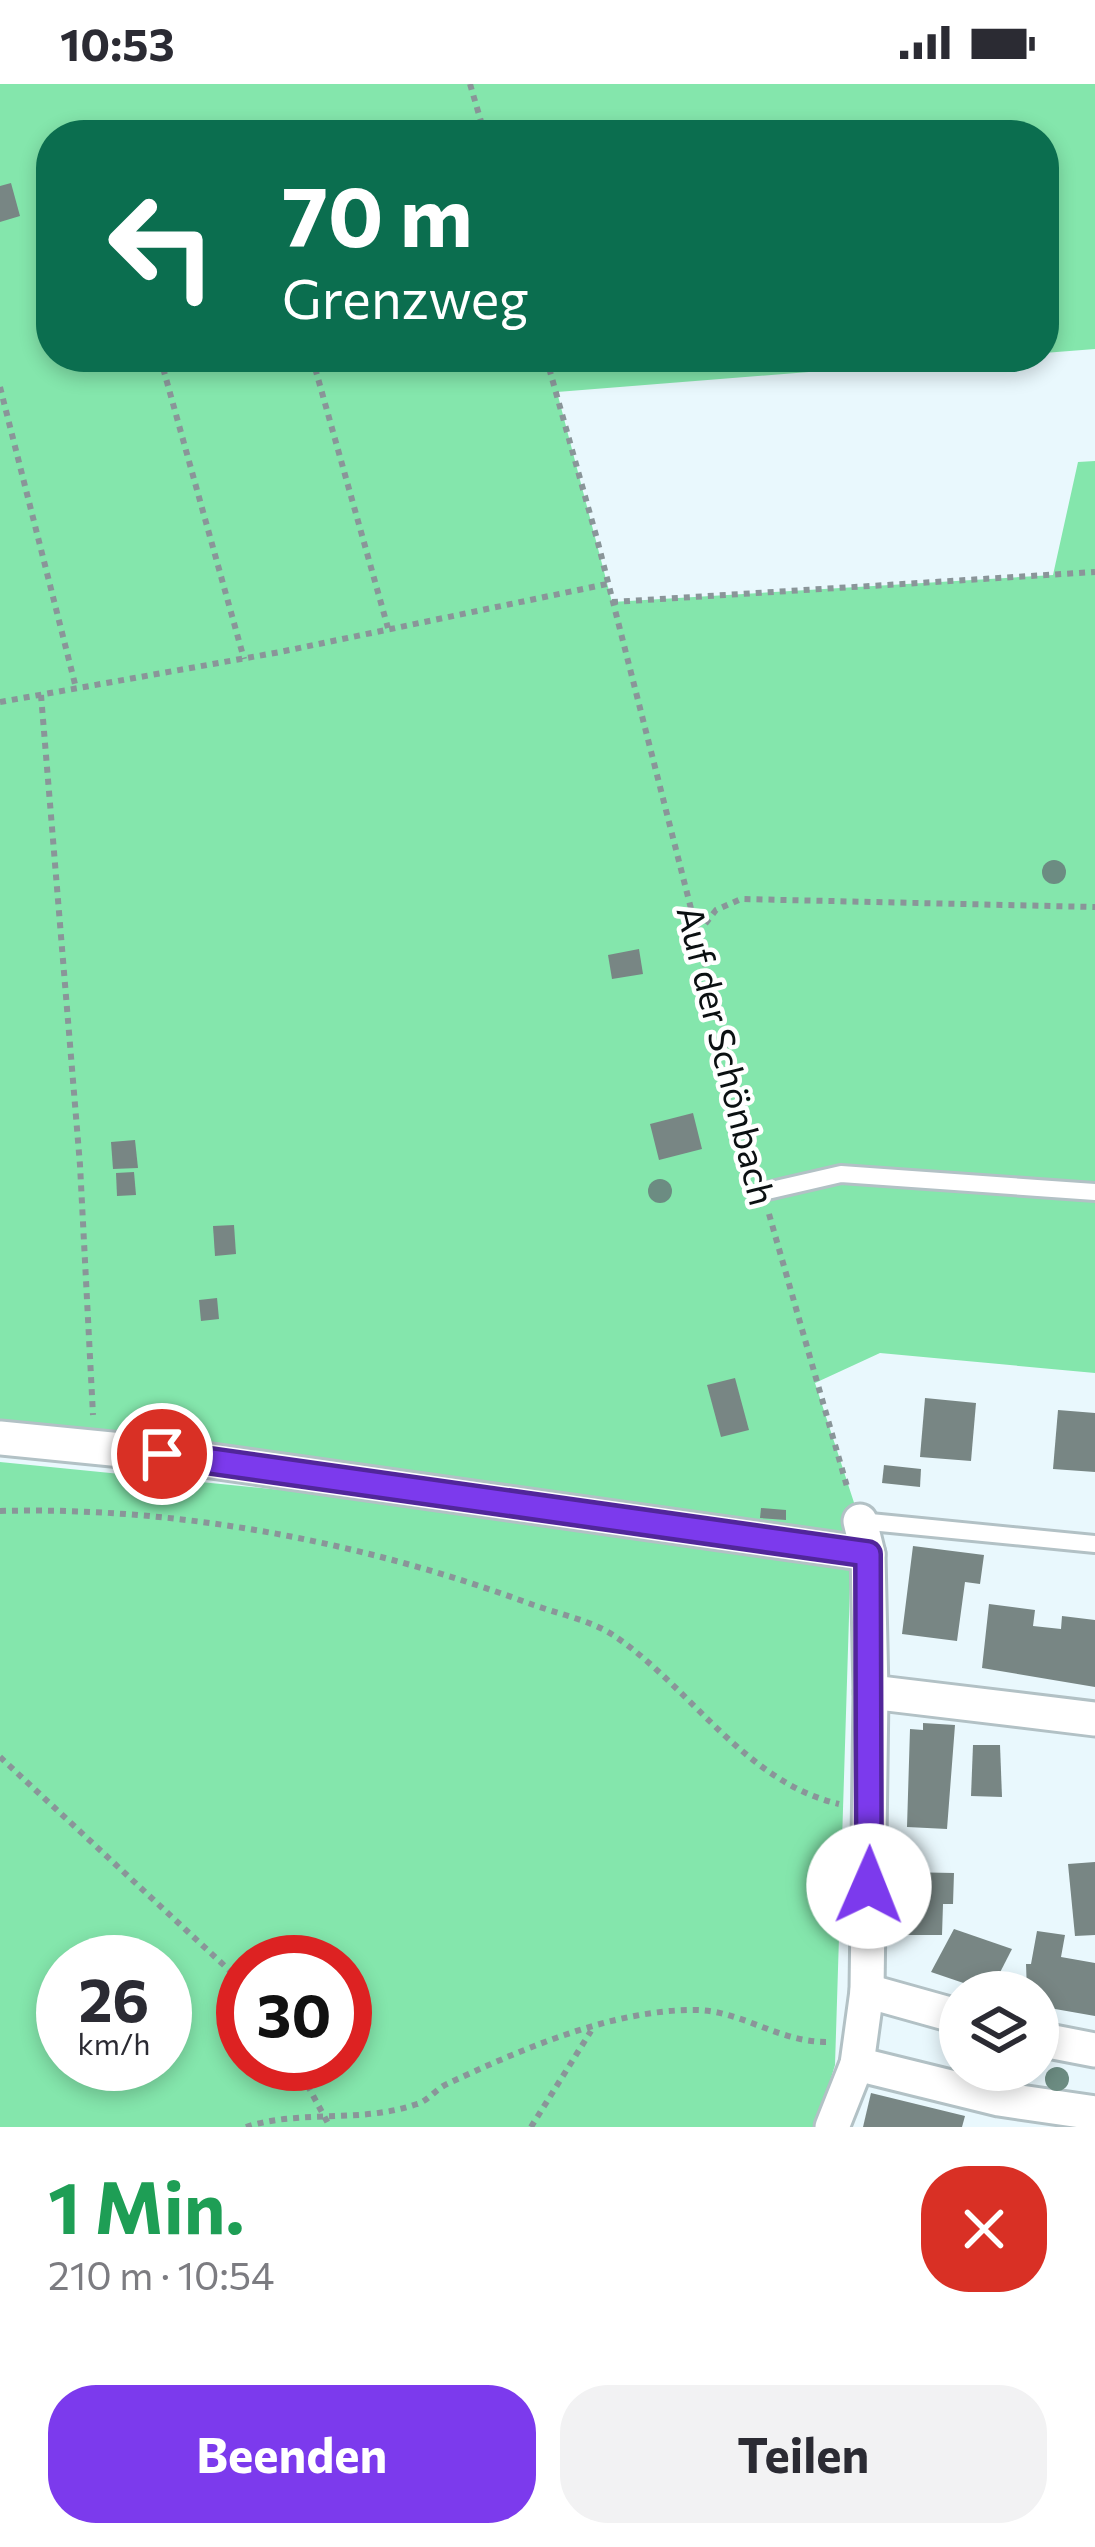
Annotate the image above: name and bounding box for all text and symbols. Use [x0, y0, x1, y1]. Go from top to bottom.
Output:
text: 10:53 [60, 15, 175, 70]
text: 70 m [282, 162, 473, 264]
icon: left [84, 168, 240, 324]
text: Grenzweg [282, 264, 529, 330]
street label: Auf der Schönbach [670, 901, 786, 1209]
pin [111, 1403, 213, 1505]
icon: arrive [129, 1421, 195, 1487]
position arrow [806, 1823, 932, 1949]
speed limit sign: 30 [216, 1935, 372, 2091]
text: 26 [79, 1961, 149, 2034]
map controls [939, 1971, 1059, 2091]
button: layers [939, 1971, 1059, 2091]
text: km/h [78, 2024, 150, 2061]
text: 1 Min. [48, 2161, 244, 2249]
button: close [921, 2166, 1047, 2292]
text: 210 m · 10:54 [48, 2250, 275, 2298]
button: Beenden [48, 2385, 536, 2523]
button: Teilen [560, 2385, 1047, 2523]

